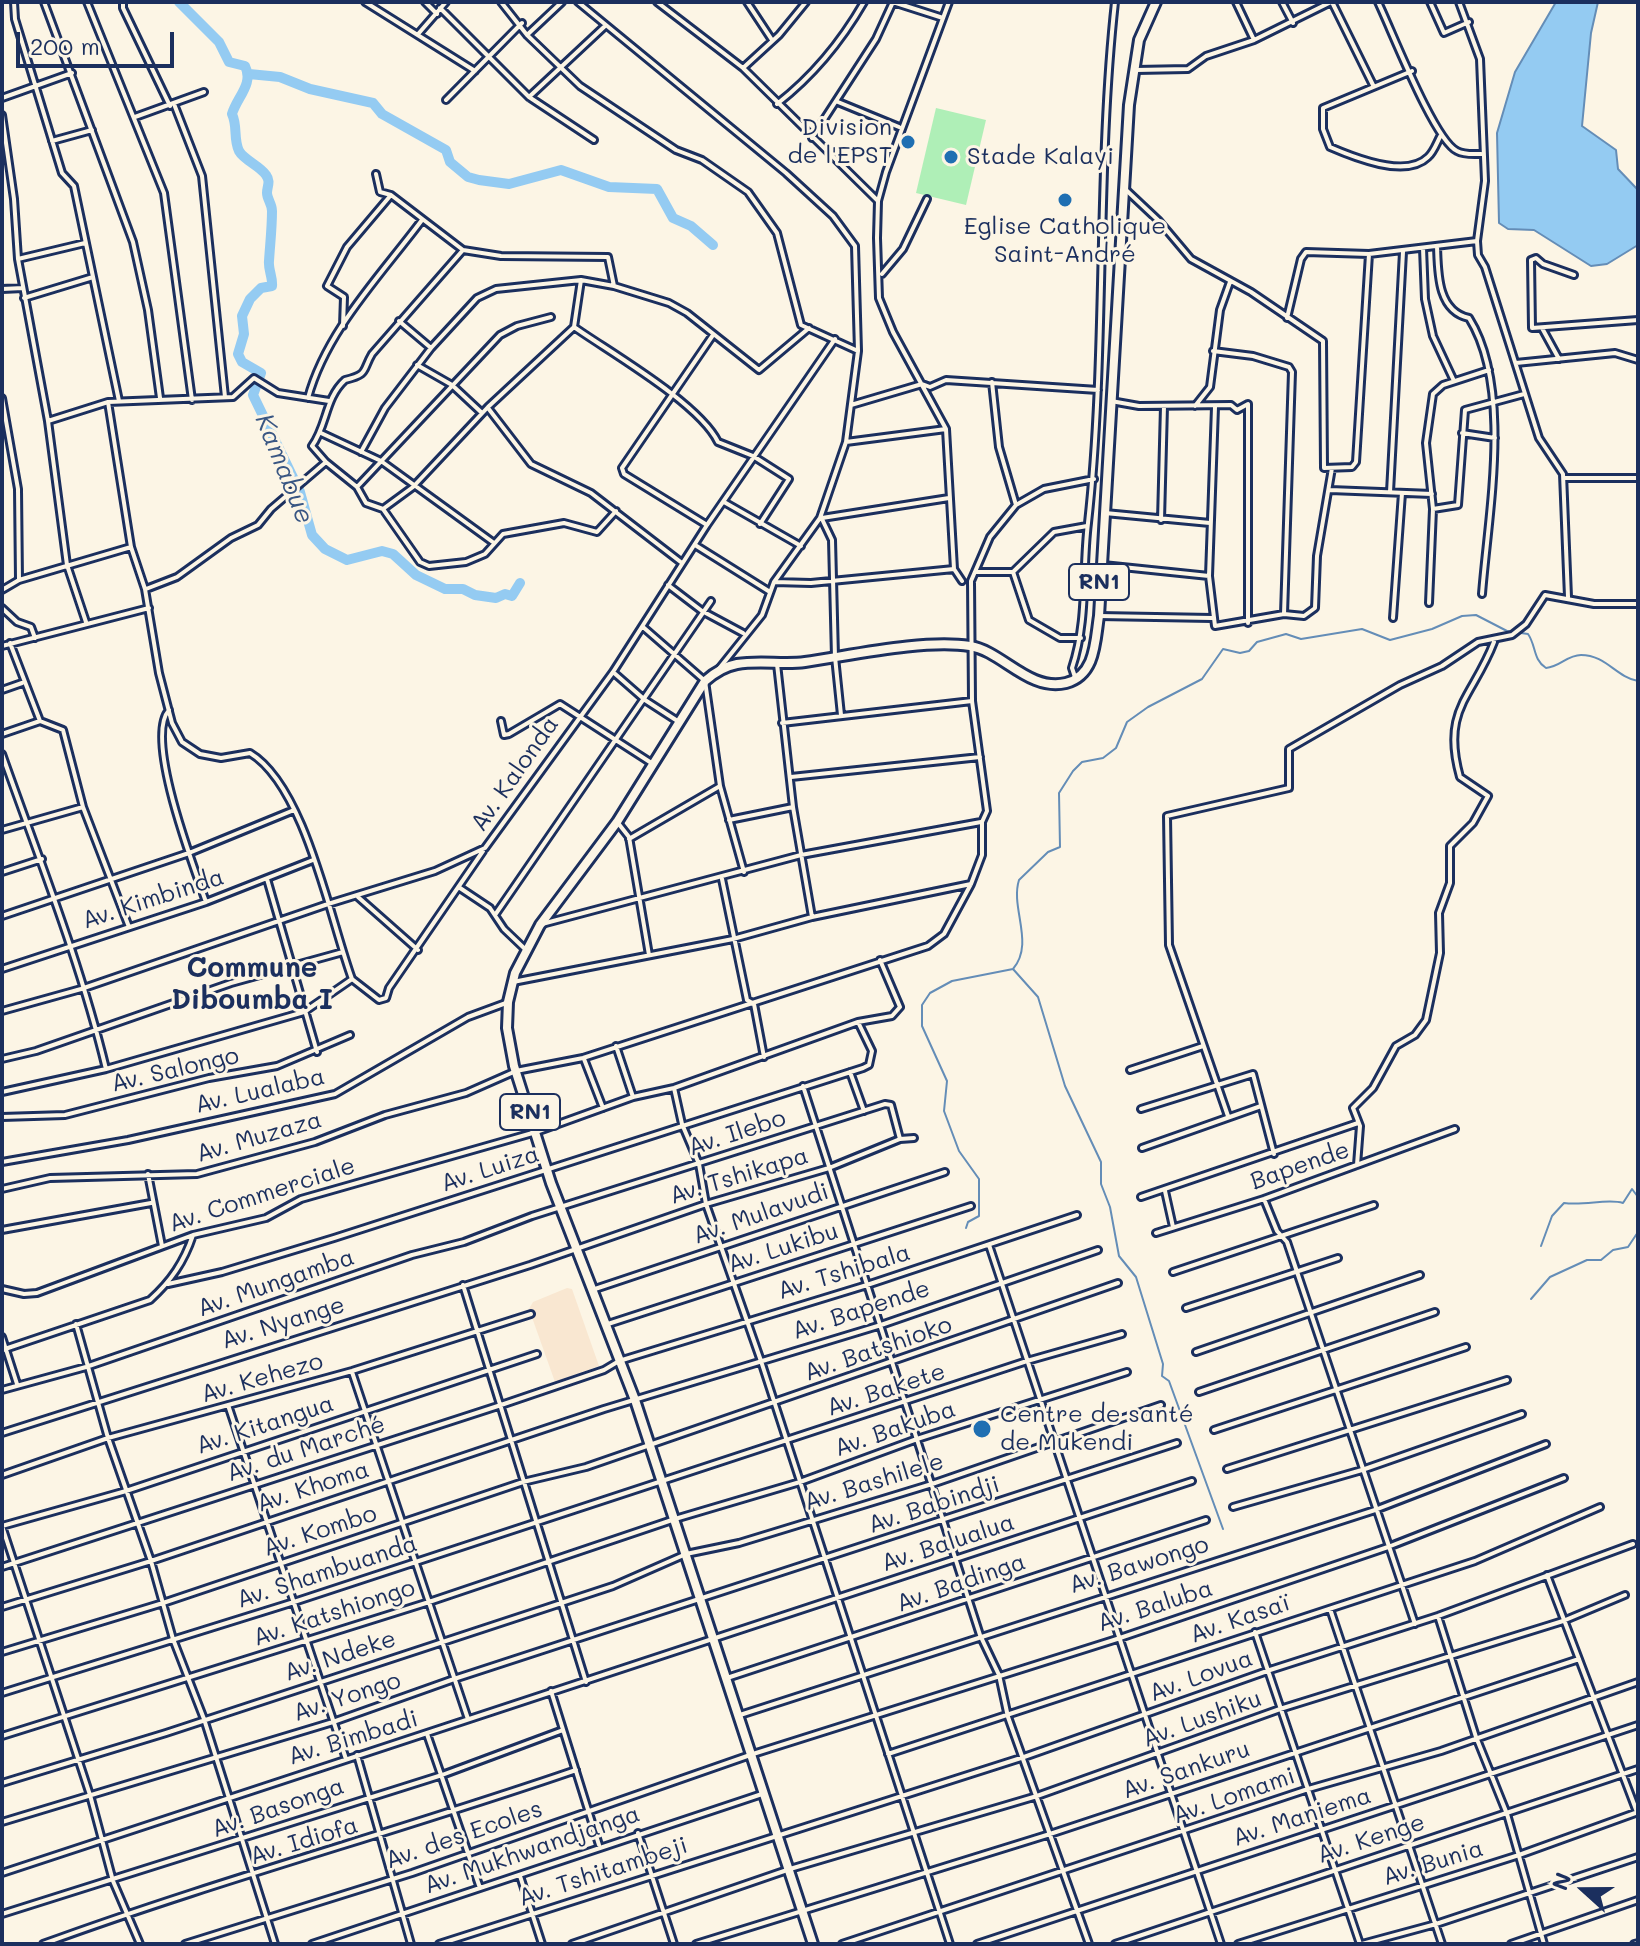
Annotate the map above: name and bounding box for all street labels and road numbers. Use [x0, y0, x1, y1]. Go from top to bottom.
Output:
road number: RN1 [1069, 564, 1129, 600]
street label: Av. Kalonda [465, 711, 565, 837]
street label: Av. Kimbinda [78, 863, 228, 935]
street label: Av. Salongo [108, 1041, 242, 1099]
street label: Av. Lualaba [192, 1062, 328, 1120]
road number: RN1 [500, 1094, 560, 1130]
street label: Av. Ilebo [684, 1104, 790, 1162]
street label: Av. Muzaza [193, 1105, 325, 1169]
street label: Bapende [1247, 1136, 1353, 1196]
street label: Av. Luiza [437, 1140, 543, 1198]
street label: Av. Tshikapa [666, 1141, 812, 1211]
street label: Av. Commerciale [165, 1151, 359, 1239]
street label: Av. Mulavudi [689, 1177, 833, 1251]
street label: Av. Lukibu [724, 1217, 842, 1279]
street label: Av. Tshibala [774, 1238, 914, 1306]
street label: Av. Mungamba [194, 1243, 358, 1323]
street label: Av. Bapende [788, 1274, 934, 1346]
street label: Av. Nyange [218, 1291, 348, 1355]
street label: Av. Batshioko [800, 1310, 956, 1388]
street label: Av. Kehezo [198, 1347, 326, 1409]
street label: Av. Bakete [823, 1357, 949, 1423]
street label: Av. Kitangua [193, 1389, 337, 1461]
street label: Av. Bakuba [831, 1395, 959, 1463]
street label: Av. du Marché [223, 1410, 389, 1488]
street label: Av. Bashilele [801, 1447, 947, 1517]
street label: Av. Khoma [253, 1455, 373, 1519]
street label: Av. Babindji [865, 1470, 1003, 1540]
street label: Av. Kombo [260, 1499, 380, 1563]
street label: Av. Balualua [878, 1508, 1018, 1578]
street label: Av. Shambuanda [233, 1529, 421, 1615]
street label: Av. Bawongo [1066, 1530, 1212, 1600]
street label: Av. Badinga [893, 1547, 1029, 1619]
street label: Av. Katshiongo [249, 1573, 419, 1653]
street label: Av. Baluba [1094, 1574, 1216, 1638]
street label: Av. Kasaï [1186, 1588, 1294, 1650]
street label: Av. Ndeke [281, 1624, 399, 1688]
street label: Av. Lovua [1145, 1644, 1257, 1708]
street label: Av. Yongo [289, 1666, 405, 1728]
street label: Av. Lushiku [1139, 1684, 1265, 1754]
street label: Av. Bimbadi [285, 1705, 421, 1771]
street label: Av. Sankuru [1118, 1735, 1254, 1805]
street label: Av. Lomami [1169, 1762, 1299, 1830]
street label: Av. Basonga [208, 1772, 348, 1844]
street label: Av. Maniema [1229, 1781, 1375, 1853]
street label: Av. des Ecoles [382, 1795, 546, 1875]
street label: Av. Mukhwandjanga [420, 1800, 644, 1900]
street label: Av. Kenge [1313, 1808, 1429, 1870]
street label: Av. Idiofa [246, 1811, 362, 1871]
street label: Av. Tshitambeji [515, 1831, 691, 1913]
street label: Av. Bunia [1379, 1834, 1487, 1892]

